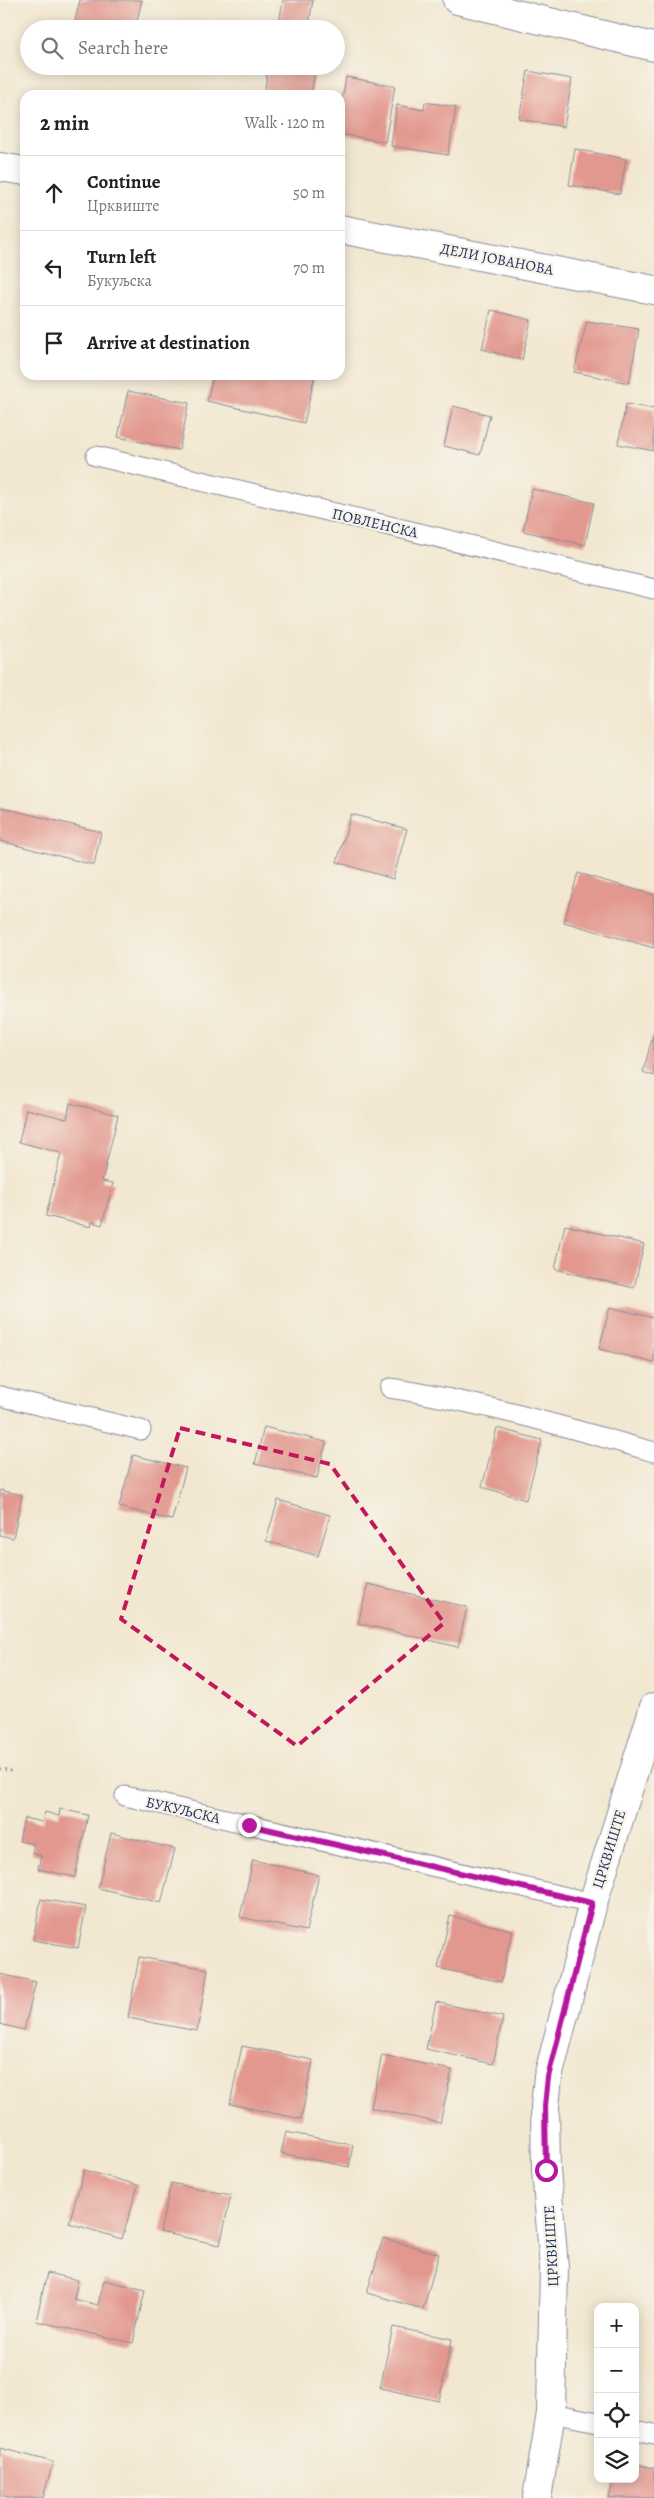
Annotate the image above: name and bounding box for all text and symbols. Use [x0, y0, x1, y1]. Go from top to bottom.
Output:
search box [20, 20, 345, 75]
icon: search [38, 34, 66, 62]
text: Search here [78, 35, 168, 61]
text: 2 min [40, 109, 89, 137]
text: Walk · 120 m [244, 112, 325, 134]
text: Continue [87, 169, 161, 195]
icon: ahead [40, 179, 68, 207]
text: 50 m [293, 182, 325, 204]
text: Црквиште [87, 195, 160, 217]
street label: ДЕЛИ ЈОВАНОВА [439, 238, 556, 280]
text: Turn left [87, 244, 156, 270]
icon: left [40, 254, 68, 282]
text: 70 m [293, 257, 325, 279]
text: Букуљска [87, 270, 152, 292]
icon: arrive [40, 329, 68, 357]
text: Arrive at destination [87, 330, 250, 356]
street label: ПОВЛЕНСКА [330, 503, 420, 543]
street label: БУКУЉСКА [144, 1792, 222, 1828]
street label: ЦРКВИШТЕ [588, 1807, 630, 1891]
route end [238, 1814, 261, 1837]
route start [535, 2159, 558, 2182]
street label: ЦРКВИШТЕ [539, 2205, 563, 2287]
map controls [594, 2303, 639, 2483]
button: + [594, 2303, 639, 2348]
button: − [594, 2348, 639, 2393]
button: locate [594, 2393, 639, 2438]
button: layers [594, 2438, 639, 2483]

